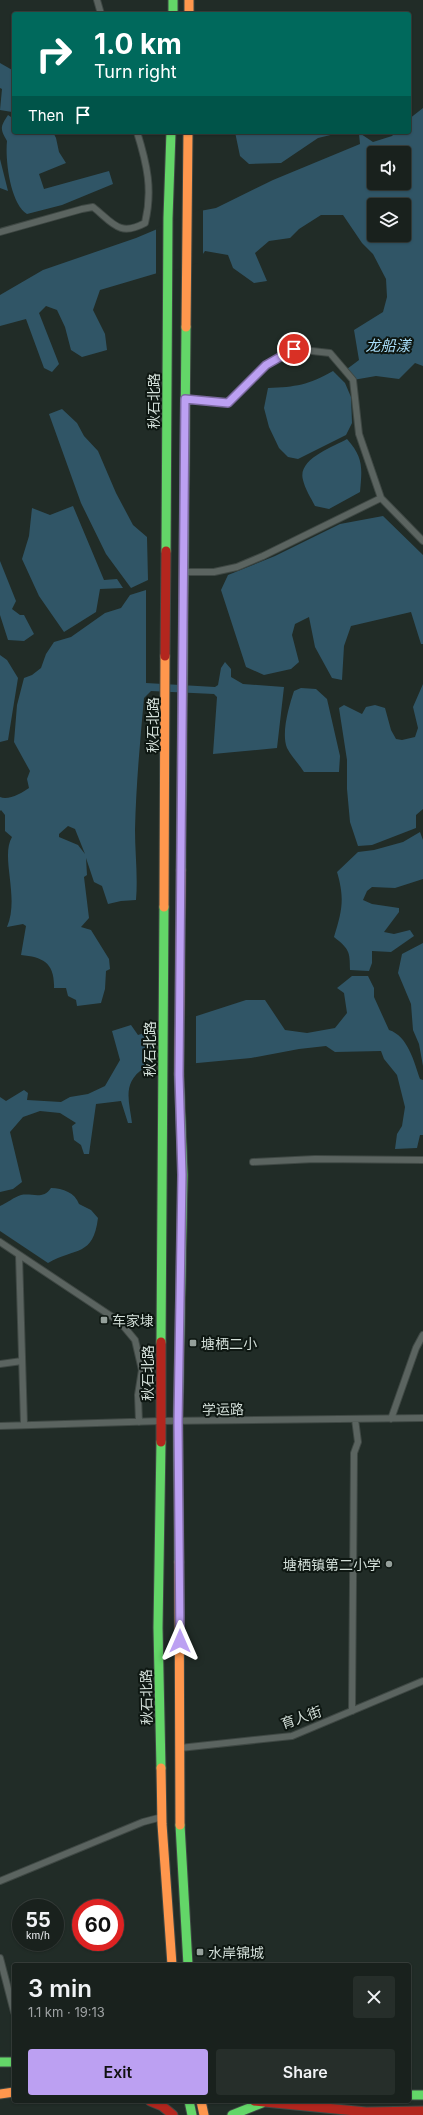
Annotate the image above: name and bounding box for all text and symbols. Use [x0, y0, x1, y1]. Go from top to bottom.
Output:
text: 1.0 km [94, 27, 182, 61]
icon: right [28, 28, 80, 80]
text: Turn right [94, 61, 177, 82]
icon: arrive [72, 104, 94, 126]
text: Then [28, 106, 64, 125]
map controls [367, 146, 411, 242]
button: sound [367, 146, 411, 190]
button: layers [367, 198, 411, 242]
pin [277, 332, 311, 366]
water label: 龙船漾 [365, 336, 412, 355]
icon: arrive [283, 338, 305, 360]
street label: 秋石北路 [145, 373, 162, 429]
street label: 秋石北路 [144, 697, 161, 753]
street label: 秋石北路 [141, 1021, 158, 1077]
place label: 车家埭 [112, 1312, 154, 1329]
marker: 车家埭 [99, 1315, 109, 1325]
place label: 塘栖二小 [201, 1335, 257, 1352]
marker: 塘栖二小 [188, 1338, 198, 1348]
street label: 秋石北路 [139, 1345, 156, 1401]
street label: 学运路 [202, 1400, 244, 1418]
place label: 塘栖镇第二小学 [283, 1556, 381, 1573]
marker: 塘栖镇第二小学 [384, 1559, 394, 1569]
position arrow [159, 1620, 201, 1662]
street label: 秋石北路 [137, 1669, 155, 1725]
street label: 育人街 [278, 1702, 324, 1732]
speed limit sign: 60 [72, 1899, 124, 1951]
text: 55 [25, 1908, 51, 1932]
text: km/h [26, 1929, 50, 1941]
place label: 水岸锦城 [208, 1944, 264, 1961]
marker: 水岸锦城 [195, 1947, 205, 1957]
text: 3 min [28, 1974, 92, 2003]
button: close [353, 1976, 395, 2018]
text: 1.1 km · 19:13 [28, 2004, 105, 2020]
button: Exit [28, 2049, 208, 2095]
button: Share [216, 2049, 395, 2095]

